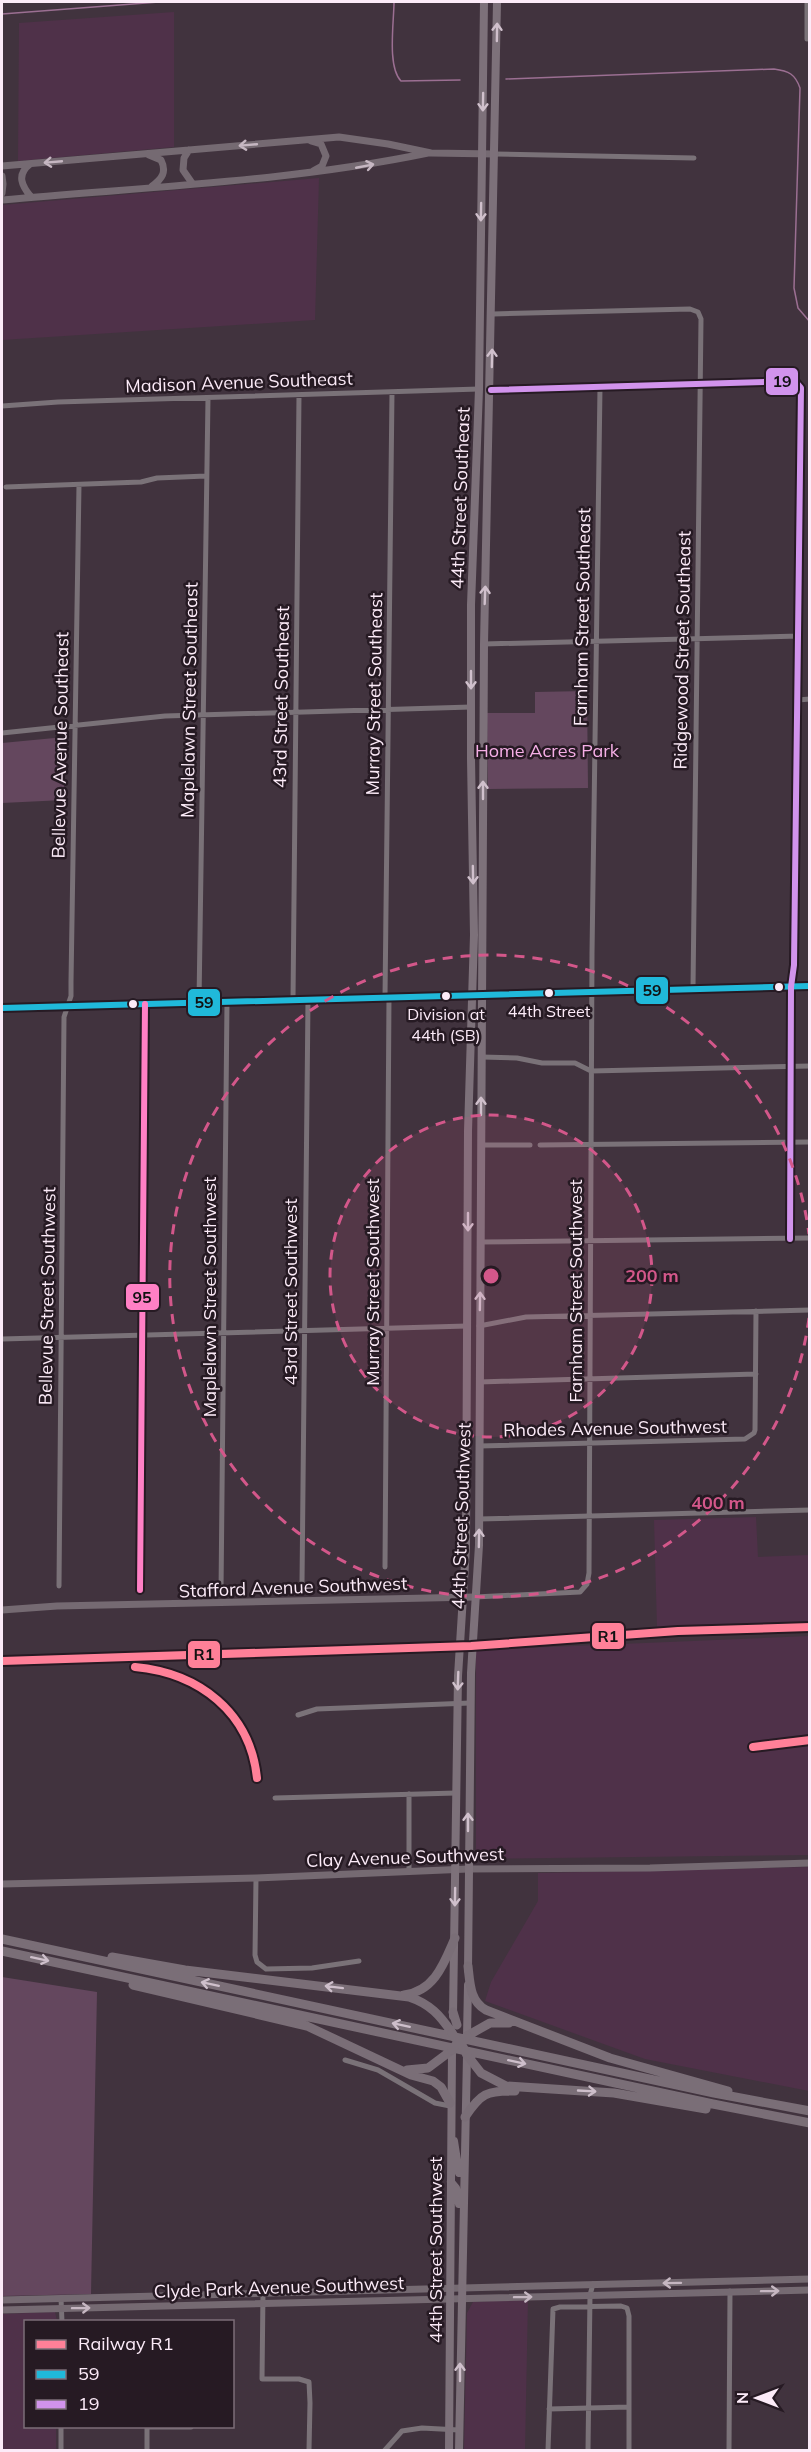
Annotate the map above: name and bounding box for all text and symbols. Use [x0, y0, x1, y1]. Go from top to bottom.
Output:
one-way arrow [491, 23, 503, 43]
one-way arrow [477, 91, 489, 111]
one-way arrow [238, 140, 258, 151]
one-way arrow [44, 157, 64, 168]
one-way arrow [355, 160, 375, 171]
one-way arrow [475, 202, 487, 222]
one-way arrow [486, 349, 497, 369]
street label: Madison Avenue Southeast [125, 367, 353, 397]
line badge: 19 [765, 367, 799, 396]
text: 19 [772, 371, 792, 391]
street label: 44th Street Southeast [445, 407, 475, 589]
street label: Farnham Street Southeast [569, 508, 595, 726]
street label: Ridgewood Street Southeast [668, 531, 696, 769]
street label: Maplelawn Street Southeast [175, 582, 203, 818]
one-way arrow [480, 586, 491, 606]
street label: Murray Street Southeast [361, 592, 387, 796]
street label: 43rd Street Southeast [268, 606, 294, 788]
street label: Bellevue Avenue Southeast [47, 632, 73, 858]
one-way arrow [465, 669, 477, 689]
park label: Home Acres Park [475, 739, 620, 762]
one-way arrow [477, 781, 489, 801]
one-way arrow [468, 864, 479, 884]
line badge: 59 [635, 976, 669, 1005]
text: 59 [642, 980, 662, 1000]
unlabelled marker [773, 981, 785, 993]
marker: 44th Street [543, 987, 555, 999]
line badge: 59 [187, 988, 221, 1017]
marker: Division at 44th (SB) [440, 990, 452, 1002]
text: 59 [194, 992, 214, 1012]
unlabelled marker [127, 998, 139, 1010]
place label: 44th Street [508, 1001, 591, 1021]
place label: Division at 44th (SB) [407, 1004, 485, 1045]
one-way arrow [475, 1097, 487, 1117]
street label: Maplelawn Street Southwest [198, 1177, 221, 1417]
street label: Murray Street Southwest [361, 1178, 384, 1386]
street label: Farnham Street Southwest [564, 1179, 587, 1403]
street label: Bellevue Street Southwest [34, 1187, 60, 1405]
street label: 43rd Street Southwest [279, 1198, 302, 1386]
one-way arrow [462, 1212, 474, 1232]
text: 200 m [625, 1264, 679, 1287]
centre of rings [481, 1266, 501, 1286]
line badge: 95 [125, 1283, 160, 1311]
text: 95 [132, 1287, 152, 1307]
one-way arrow [474, 1292, 485, 1312]
street label: Rhodes Avenue Southwest [503, 1415, 727, 1441]
street label: 44th Street Southwest [446, 1422, 476, 1610]
text: 400 m [691, 1491, 745, 1514]
one-way arrow [473, 1529, 484, 1549]
street label: Stafford Avenue Southwest [178, 1572, 408, 1602]
line badge: R1 [591, 1622, 625, 1650]
text: R1 [598, 1626, 618, 1646]
line badge: R1 [187, 1640, 221, 1669]
text: R1 [194, 1644, 214, 1664]
one-way arrow [452, 1670, 464, 1690]
one-way arrow [462, 1812, 474, 1832]
street label: Clay Avenue Southwest [306, 1842, 504, 1872]
one-way arrow [450, 1886, 461, 1906]
one-way arrow [30, 1954, 50, 1965]
one-way arrow [201, 1978, 221, 1989]
one-way arrow [324, 1982, 344, 1993]
one-way arrow [392, 2019, 411, 2030]
one-way arrow [507, 2057, 526, 2068]
one-way arrow [576, 2085, 596, 2096]
street label: 44th Street Southwest [424, 2157, 447, 2343]
street label: Clyde Park Avenue Southwest [153, 2271, 405, 2303]
one-way arrow [663, 2277, 683, 2288]
one-way arrow [759, 2285, 779, 2297]
one-way arrow [513, 2291, 533, 2302]
one-way arrow [70, 2302, 90, 2313]
legend [24, 2320, 234, 2428]
text: Railway R1 [78, 2332, 173, 2355]
text: 59 [78, 2362, 100, 2385]
one-way arrow [454, 2362, 466, 2382]
north arrow [727, 2368, 787, 2428]
text: 19 [78, 2392, 100, 2415]
text: N [732, 2392, 752, 2404]

